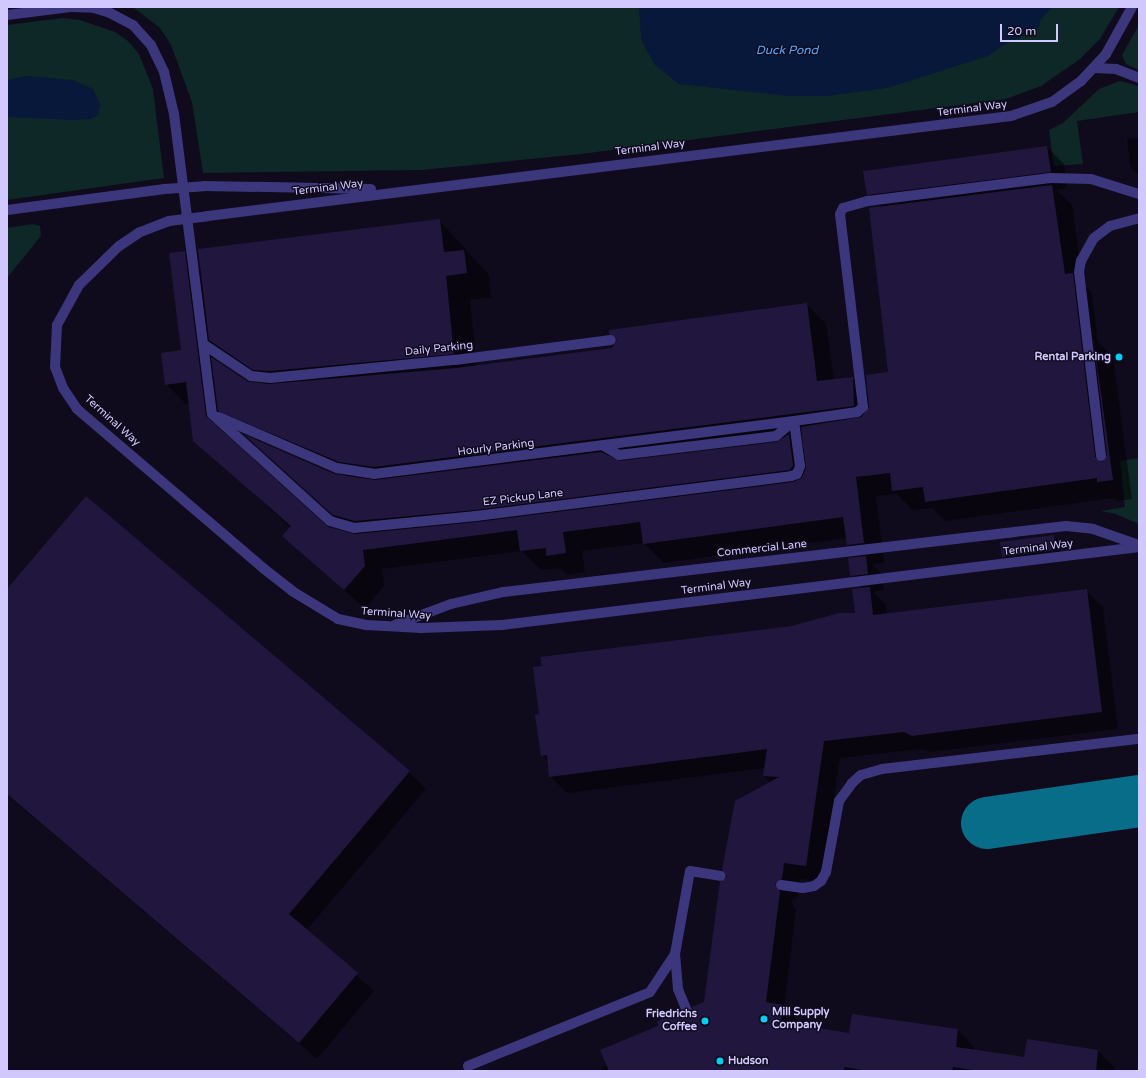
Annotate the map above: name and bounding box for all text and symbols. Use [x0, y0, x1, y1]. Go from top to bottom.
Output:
scale bar [1002, 16, 1060, 42]
text: 20 m [1007, 24, 1036, 38]
water label: Duck Pond [756, 44, 818, 58]
street label: Terminal Way [936, 98, 1008, 120]
street label: Terminal Way [614, 137, 686, 159]
street label: Terminal Way [292, 177, 364, 199]
street label: Daily Parking [404, 339, 474, 359]
place label: Rental Parking [1035, 350, 1111, 364]
marker: Rental Parking [1114, 352, 1124, 362]
street label: Terminal Way [81, 393, 143, 449]
street label: Hourly Parking [457, 437, 535, 459]
street label: EZ Pickup Lane [482, 487, 564, 509]
street label: Terminal Way [1002, 537, 1074, 559]
street label: Commercial Lane [716, 538, 808, 560]
street label: Terminal Way [680, 576, 752, 598]
street label: Terminal Way [360, 605, 432, 623]
place label: Mill Supply Company [772, 1006, 829, 1032]
place label: Friedrichs Coffee [646, 1008, 697, 1034]
marker: Mill Supply Company [759, 1014, 769, 1024]
marker: Friedrichs Coffee [700, 1016, 710, 1026]
place label: Hudson [728, 1054, 768, 1068]
marker: Hudson [715, 1056, 725, 1066]

